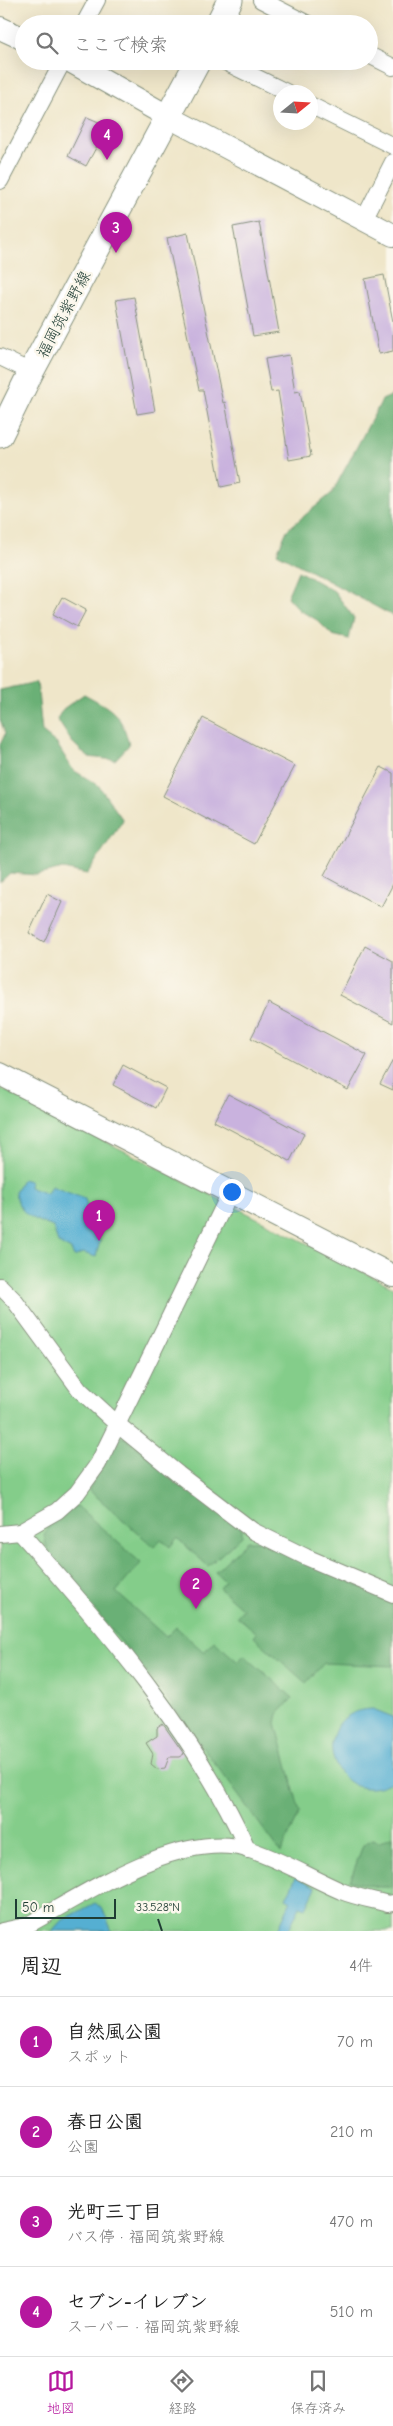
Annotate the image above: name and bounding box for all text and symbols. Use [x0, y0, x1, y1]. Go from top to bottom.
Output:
search box [15, 15, 378, 70]
icon: search [33, 29, 61, 57]
text: ここで検索 [73, 34, 168, 56]
north arrow [273, 85, 318, 130]
pin: 4 [91, 119, 123, 160]
pin: 3 [100, 212, 132, 253]
street label: 福岡筑紫野線 [33, 268, 94, 361]
your location [219, 1179, 245, 1205]
pin: 1 [83, 1200, 115, 1241]
pin: 2 [180, 1568, 212, 1609]
scale bar [15, 1896, 116, 1919]
text: 50 m [22, 1899, 54, 1916]
text: 33.528°N [136, 1900, 180, 1914]
text: 周辺 [20, 1954, 62, 1978]
text: 4件 [349, 1957, 373, 1975]
text: 自然風公園 [67, 2021, 162, 2043]
text: 1 [33, 2033, 39, 2051]
text: 70 m [337, 2033, 373, 2051]
text: スポット [67, 2048, 131, 2066]
text: 春日公園 [67, 2111, 143, 2133]
text: 2 [32, 2123, 40, 2141]
text: 210 m [330, 2123, 373, 2141]
text: 公園 [67, 2138, 99, 2156]
text: 光町三丁目 [67, 2201, 162, 2223]
text: 3 [32, 2213, 40, 2231]
text: 470 m [329, 2213, 373, 2231]
text: バス停 · 福岡筑紫野線 [67, 2228, 225, 2246]
text: セブン-イレブン [67, 2291, 208, 2313]
text: 4 [32, 2303, 40, 2321]
text: 510 m [330, 2303, 373, 2321]
text: スーパー · 福岡筑紫野線 [67, 2318, 240, 2336]
tab: 地図 [47, 2367, 75, 2417]
tab: 経路 [168, 2367, 196, 2417]
tab: 保存済み [290, 2367, 346, 2417]

